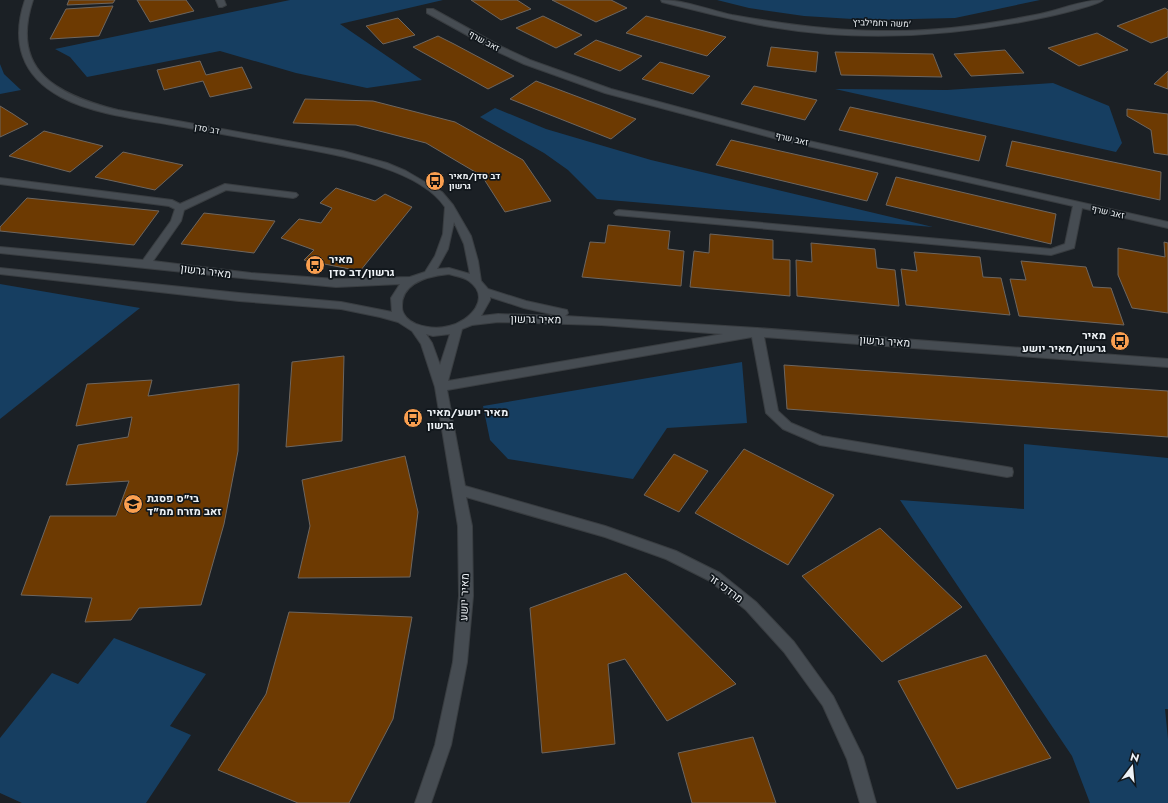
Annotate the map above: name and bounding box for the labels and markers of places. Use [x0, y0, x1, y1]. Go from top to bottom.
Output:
place label: דב סדן/מאיר גרשון [449, 169, 500, 192]
bus stop icon: דב סדן/מאיר גרשון [424, 170, 446, 192]
place label: מאיר גרשון/דב סדן [329, 251, 395, 280]
bus stop icon: מאיר גרשון/דב סדן [304, 254, 326, 276]
place label: מאיר גרשון/מאיר יושע [1022, 327, 1106, 356]
bus stop icon: מאיר גרשון/מאיר יושע [1109, 330, 1131, 352]
place label: מאיר יושע/מאיר גרשון [427, 404, 508, 433]
bus stop icon: מאיר יושע/מאיר גרשון [402, 407, 424, 429]
place label: בי"ס פסגת זאב מזרח ממ"ד [147, 490, 222, 519]
school or university icon: בי"ס פסגת זאב מזרח ממ"ד [122, 493, 144, 515]

